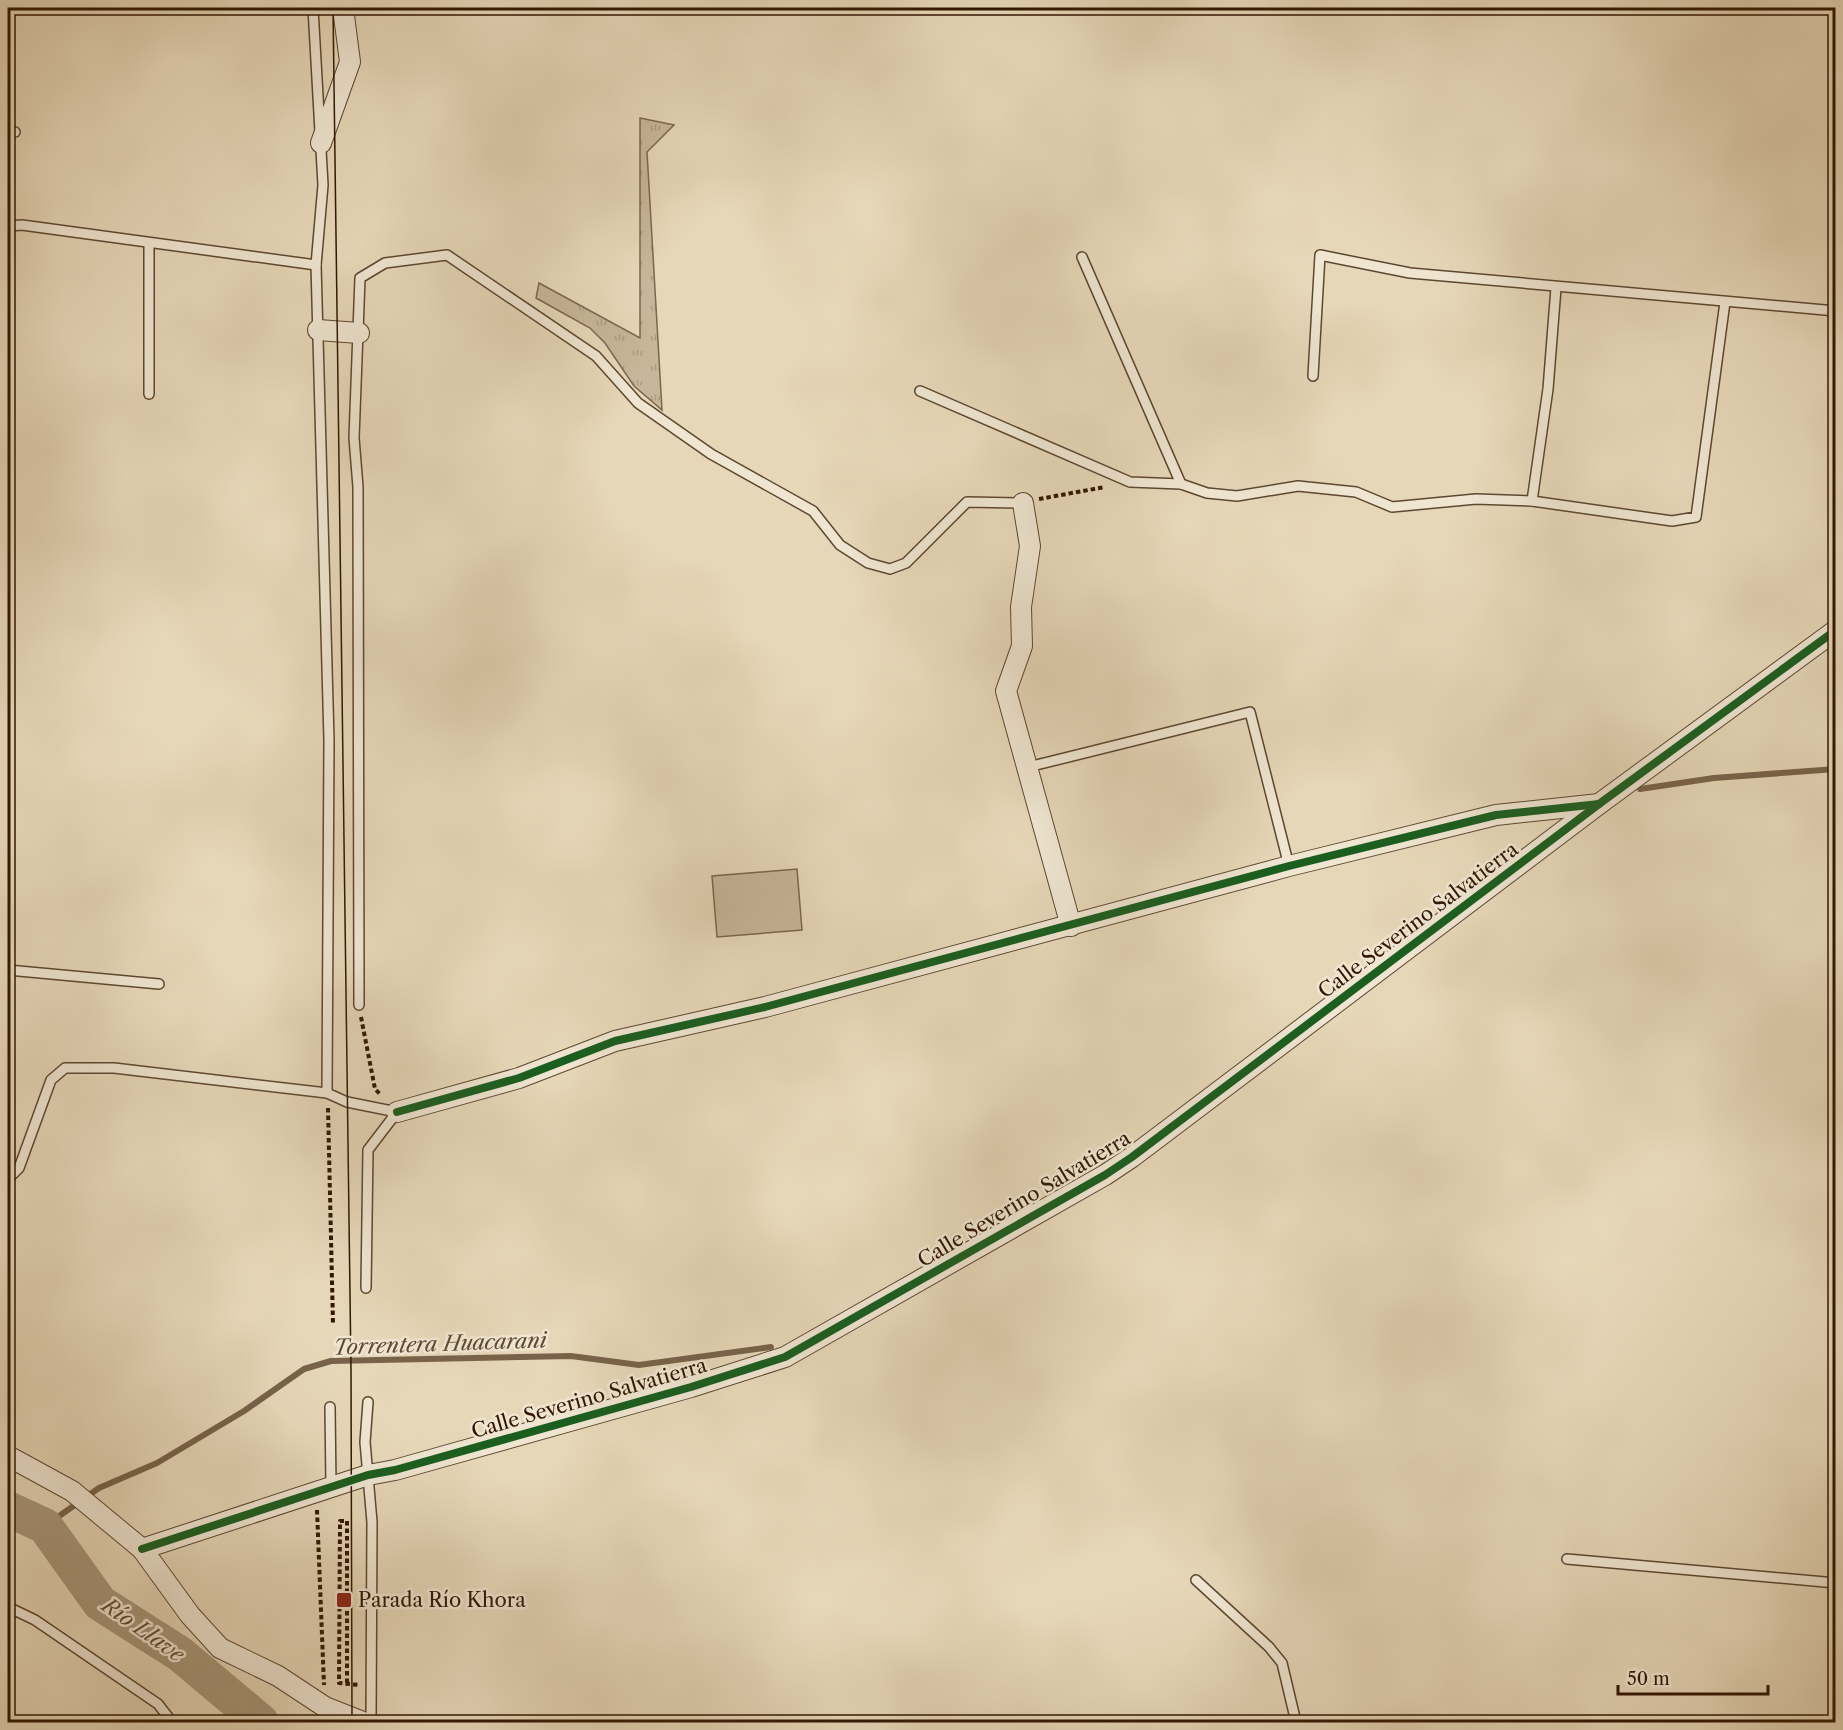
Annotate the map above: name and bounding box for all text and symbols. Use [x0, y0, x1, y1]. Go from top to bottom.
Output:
street label: Calle Severino Salvatierra [1313, 837, 1523, 1003]
street label: Calle Severino Salvatierra [913, 1126, 1135, 1272]
water label: Torrentera Huacarani [333, 1327, 548, 1360]
street label: Calle Severino Salvatierra [468, 1353, 710, 1443]
place label: Parada Río Khora [358, 1588, 526, 1612]
water label: Río Llave [96, 1591, 190, 1667]
marker: Parada Río Khora [335, 1591, 353, 1609]
scale bar [1618, 1658, 1768, 1696]
text: 50 m [1627, 1668, 1670, 1690]

